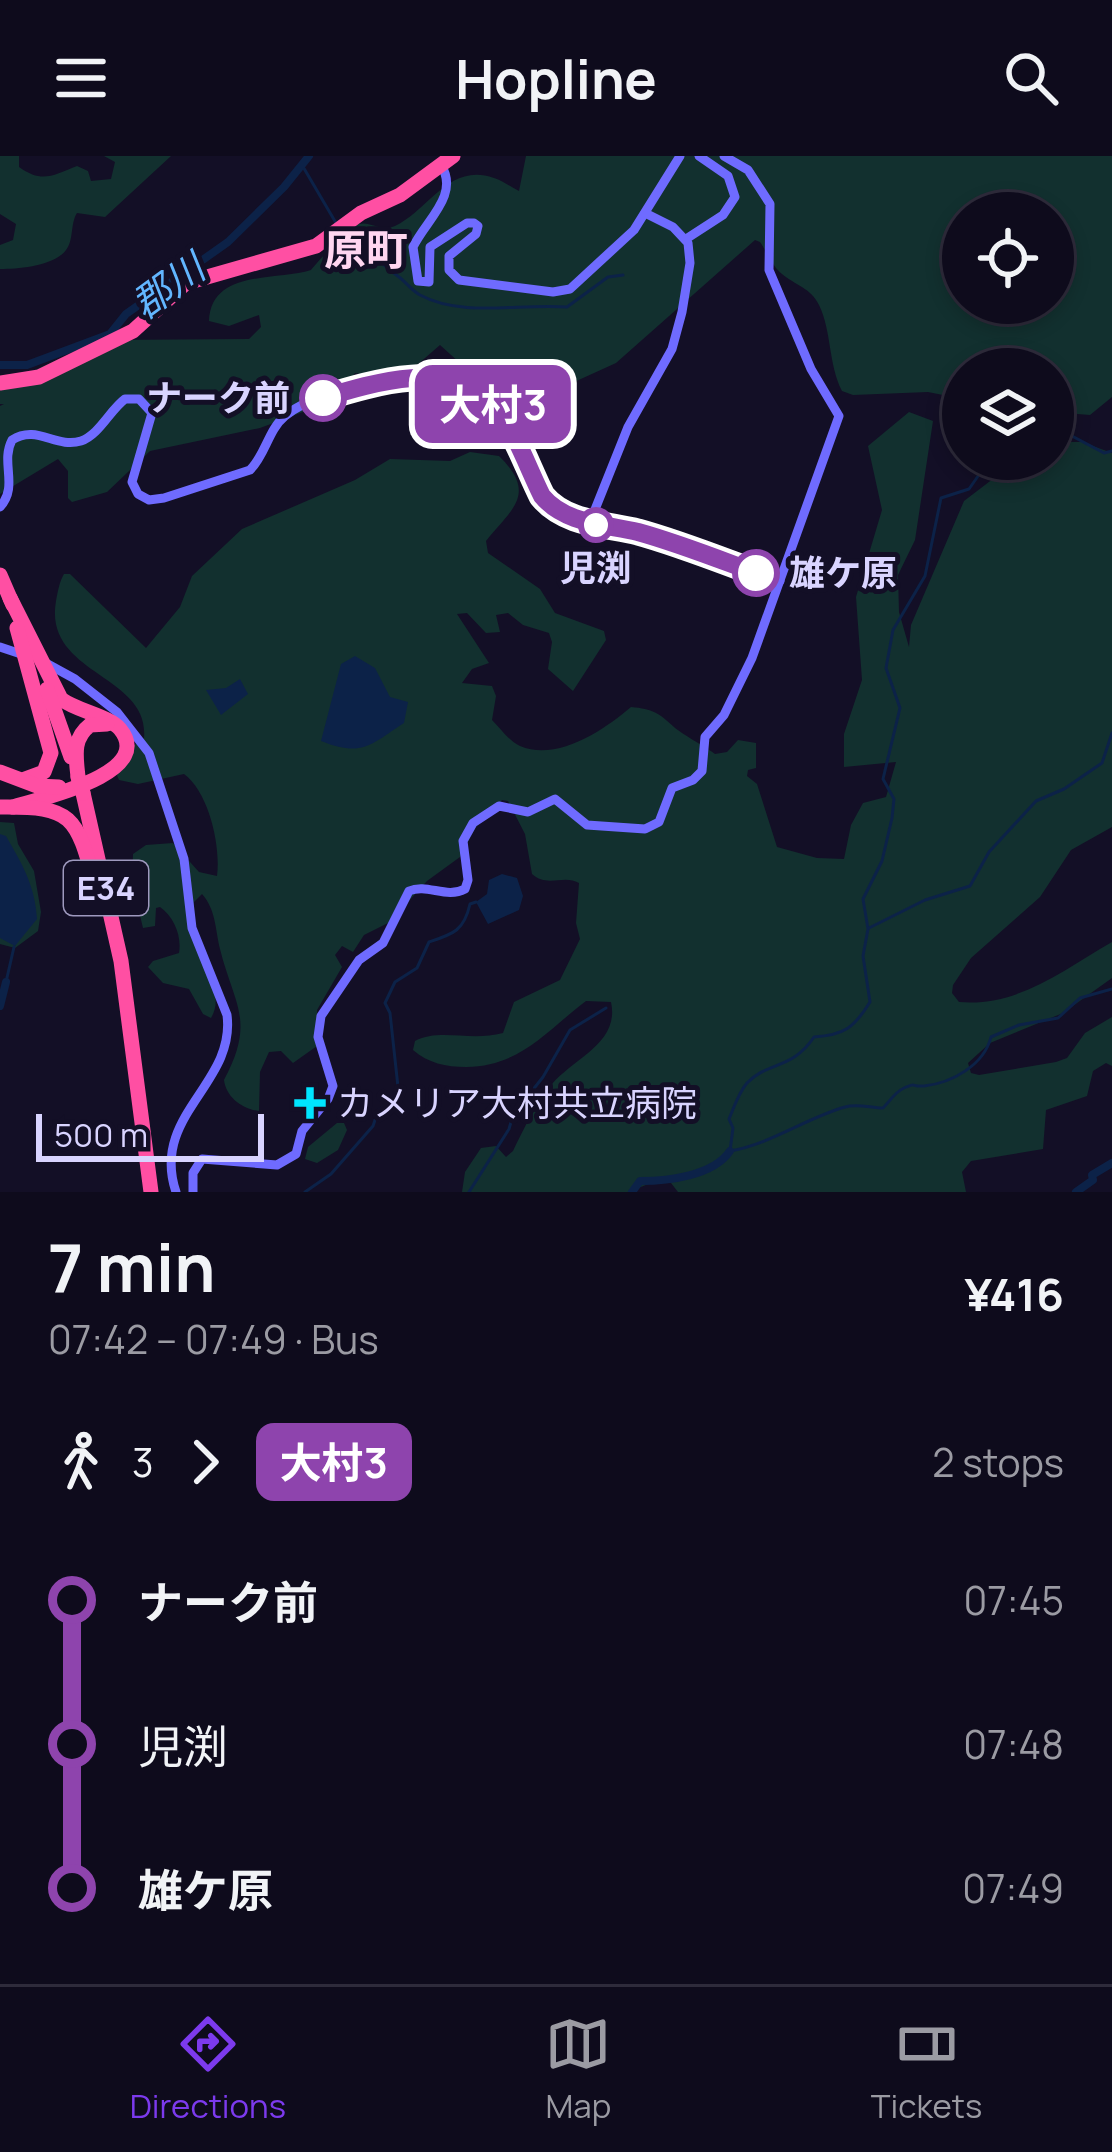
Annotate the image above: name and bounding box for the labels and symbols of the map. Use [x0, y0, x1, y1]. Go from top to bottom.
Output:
district label: 原町 [324, 220, 408, 278]
water label: 郡川 [120, 238, 218, 330]
line badge: 大村3 [424, 365, 562, 443]
place label: ナーク前 [146, 373, 290, 422]
marker: ナーク前 [301, 376, 345, 420]
marker: 児渕 [580, 509, 612, 541]
place label: 児渕 [560, 543, 632, 592]
place label: 雄ケ原 [789, 548, 897, 597]
marker: 雄ケ原 [734, 551, 778, 595]
road number: E34 [64, 861, 148, 915]
place label: カメリア大村共立病院 [337, 1078, 697, 1127]
marker: カメリア大村共立病院 [294, 1087, 326, 1119]
scale bar [36, 1108, 264, 1161]

